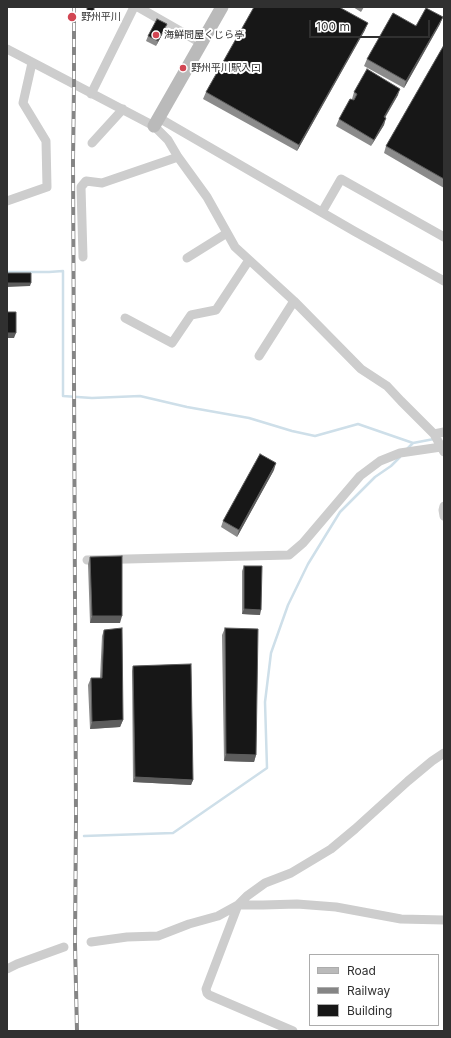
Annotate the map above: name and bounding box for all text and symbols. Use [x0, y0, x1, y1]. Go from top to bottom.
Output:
marker: 野州平川 [66, 11, 78, 23]
place label: 野州平川 [81, 11, 121, 23]
scale bar [311, 12, 432, 38]
text: 100 m [316, 19, 350, 34]
place label: 海鮮問屋くじら亭 [164, 29, 244, 41]
marker: 海鮮問屋くじら亭 [151, 30, 161, 40]
place label: 野州平川駅入口 [191, 62, 261, 74]
marker: 野州平川駅入口 [178, 63, 188, 73]
legend [309, 954, 439, 1026]
text: Road [347, 963, 376, 978]
text: Railway [347, 983, 390, 998]
text: Building [347, 1003, 392, 1018]

